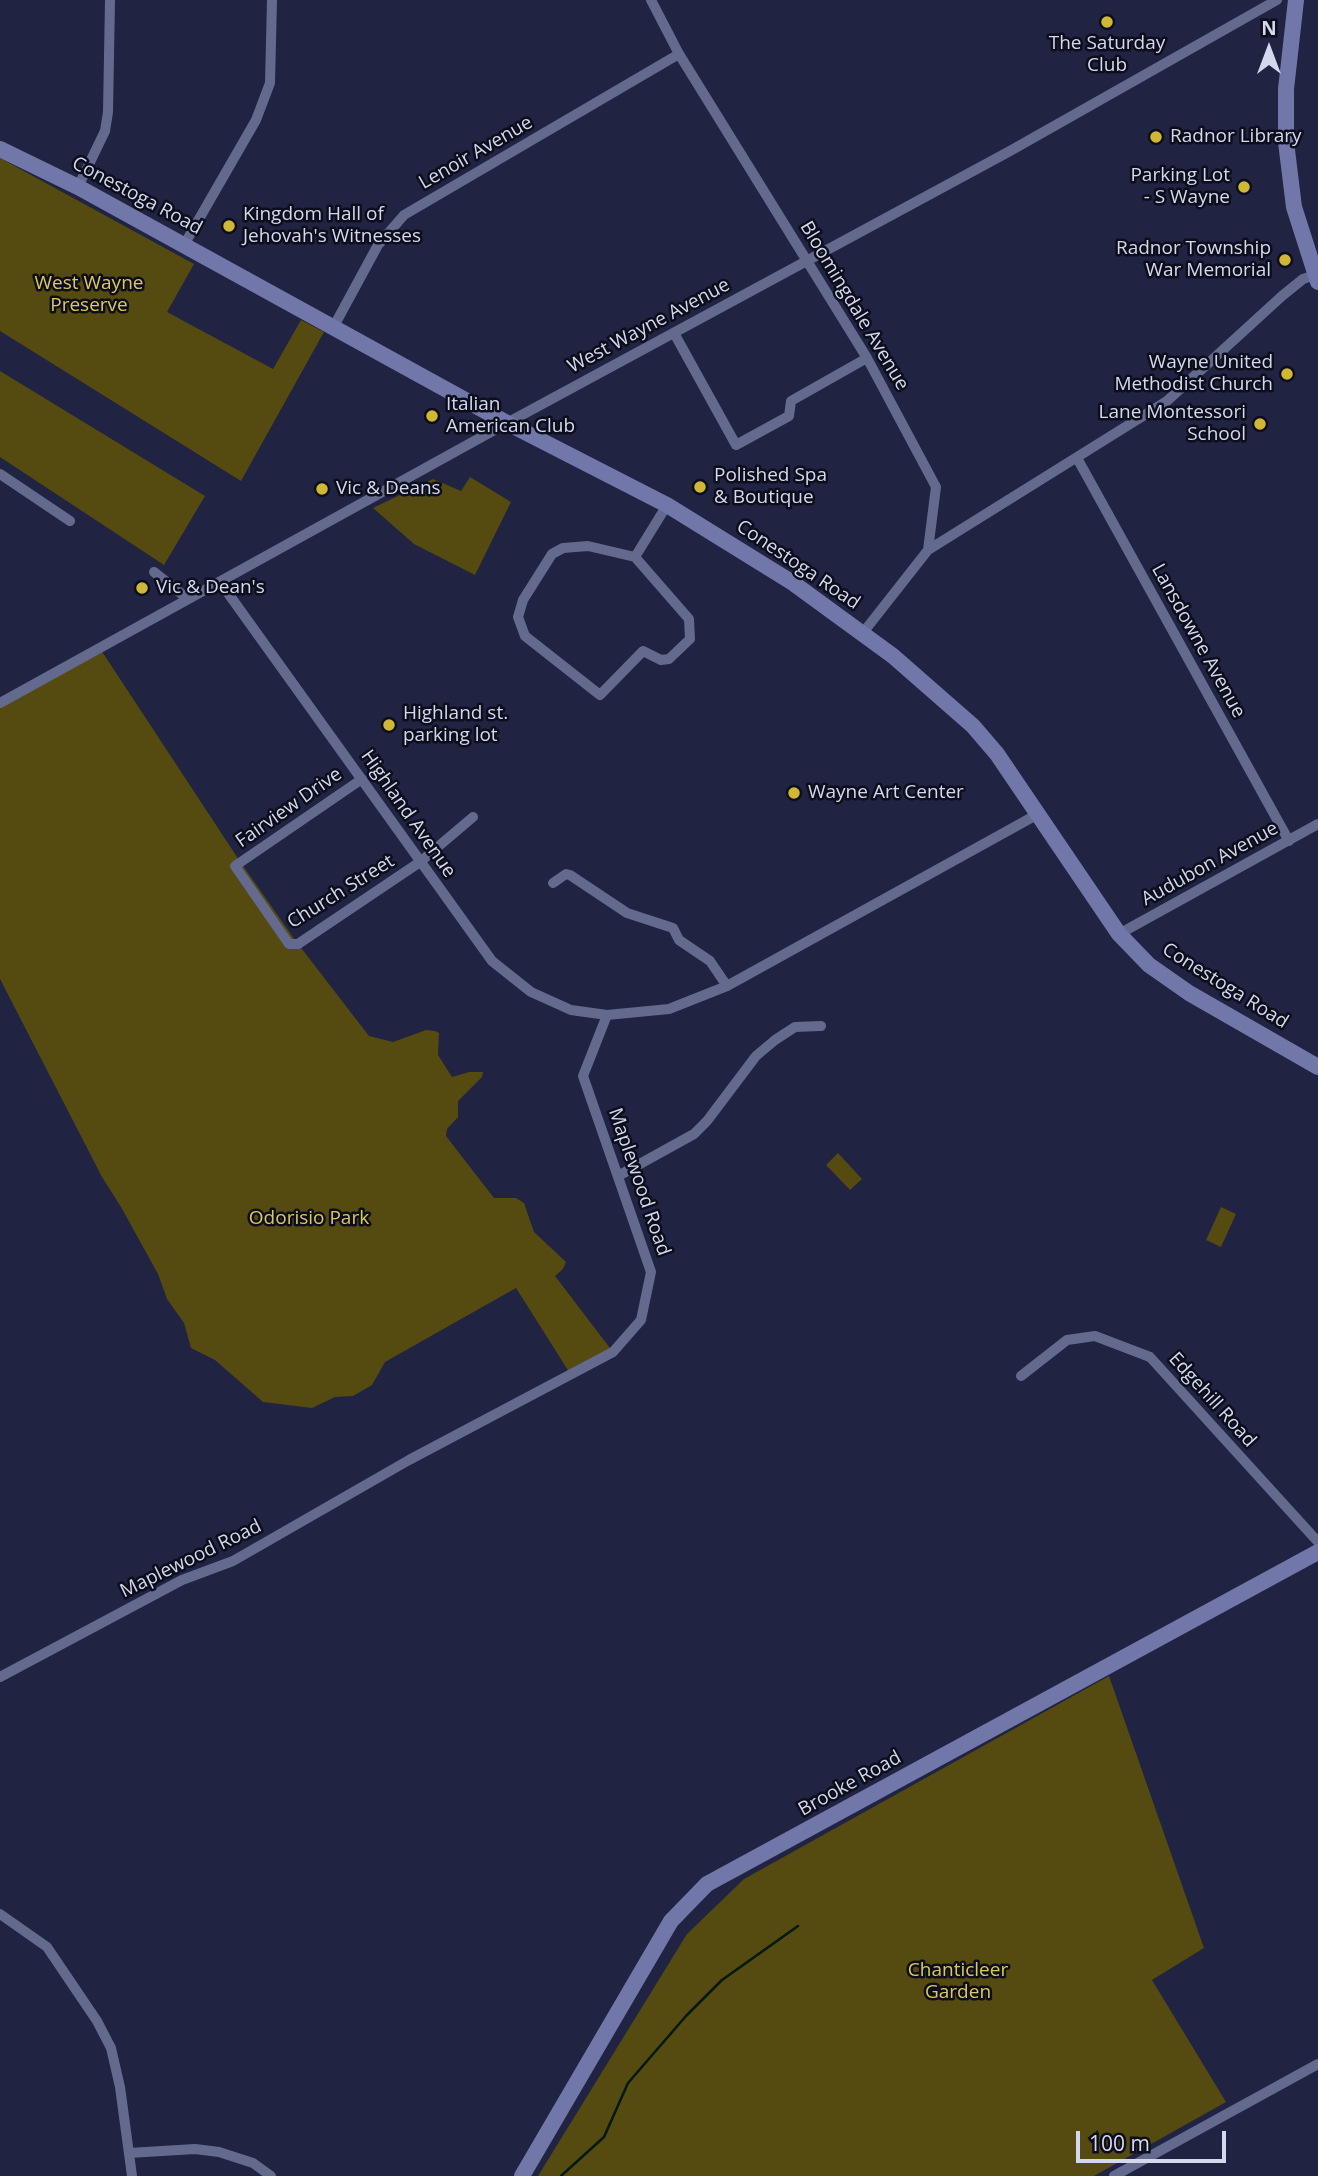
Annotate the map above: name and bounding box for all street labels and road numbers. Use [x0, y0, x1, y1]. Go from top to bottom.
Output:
street label: Lenoir Avenue [415, 111, 537, 195]
street label: Conestoga Road [68, 152, 206, 240]
street label: Bloomingdale Avenue [795, 217, 913, 395]
street label: West Wayne Avenue [564, 274, 734, 378]
street label: Conestoga Road [732, 515, 864, 615]
street label: Lansdowne Avenue [1146, 560, 1250, 722]
street label: Highland Avenue [356, 746, 460, 882]
street label: Fairview Drive [232, 763, 346, 853]
street label: Audubon Avenue [1138, 817, 1282, 911]
street label: Church Street [283, 850, 399, 934]
street label: Conestoga Road [1158, 938, 1292, 1034]
street label: Maplewood Road [603, 1105, 675, 1259]
street label: Edgehill Road [1164, 1348, 1260, 1452]
street label: Maplewood Road [117, 1515, 265, 1603]
street label: Brooke Road [795, 1746, 905, 1822]

